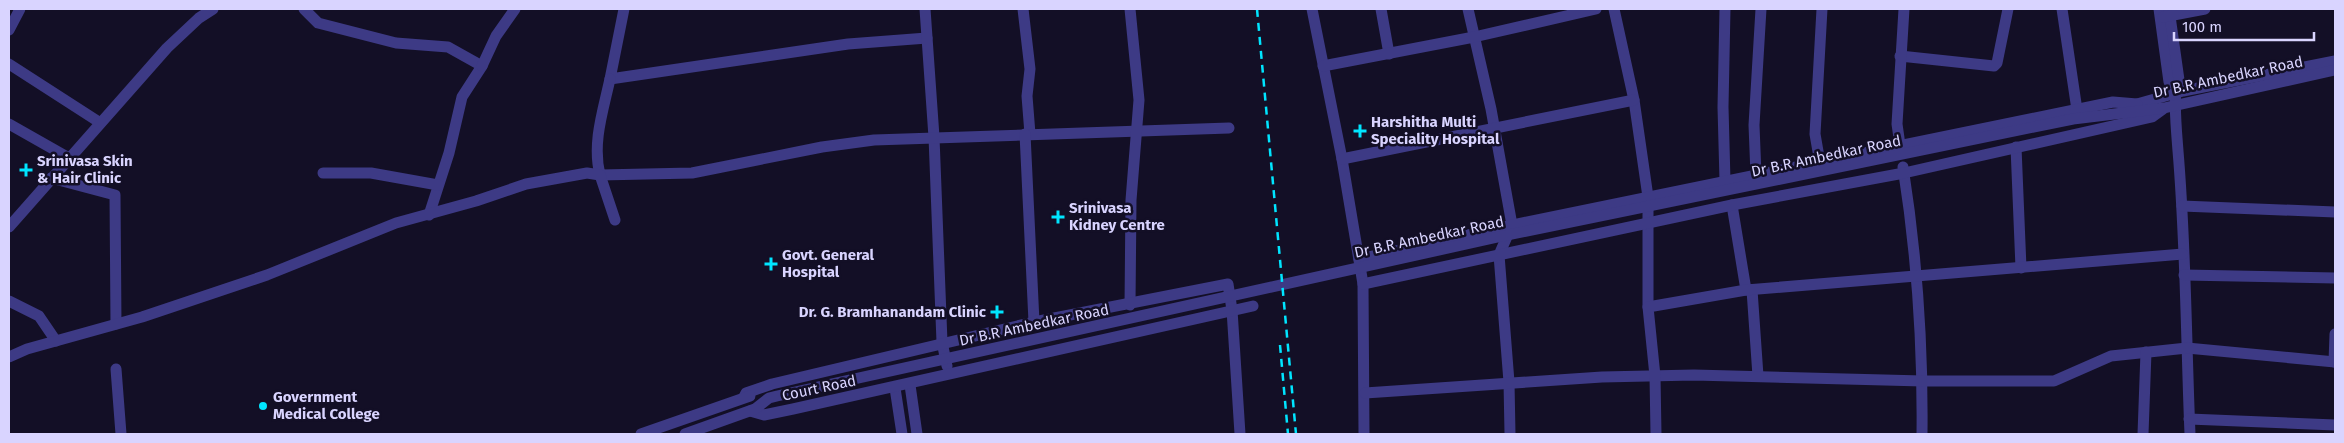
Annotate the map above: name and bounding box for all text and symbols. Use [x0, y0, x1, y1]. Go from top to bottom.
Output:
scale bar [2174, 10, 2314, 42]
text: 100 m [2182, 18, 2222, 36]
street label: Dr B.R Ambedkar Road [2151, 52, 2305, 102]
place label: Harshitha Multi Speciality Hospital [1371, 113, 1500, 148]
marker: Harshitha Multi Speciality Hospital [1353, 124, 1367, 138]
street label: Dr B.R Ambedkar Road [1749, 131, 1903, 181]
place label: Srinivasa Skin & Hair Clinic [37, 152, 133, 187]
marker: Srinivasa Skin & Hair Clinic [19, 163, 33, 177]
place label: Srinivasa Kidney Centre [1069, 199, 1165, 234]
marker: Srinivasa Kidney Centre [1051, 210, 1065, 224]
street label: Dr B.R Ambedkar Road [1352, 212, 1506, 262]
place label: Govt. General Hospital [782, 246, 875, 281]
marker: Govt. General Hospital [764, 257, 778, 271]
street label: Dr B.R Ambedkar Road [957, 300, 1111, 350]
place label: Dr. G. Bramhanandam Clinic [799, 303, 987, 321]
marker: Dr. G. Bramhanandam Clinic [990, 305, 1004, 319]
street label: Court Road [780, 371, 858, 405]
place label: Government Medical College [273, 388, 380, 423]
marker: Government Medical College [257, 400, 269, 412]

